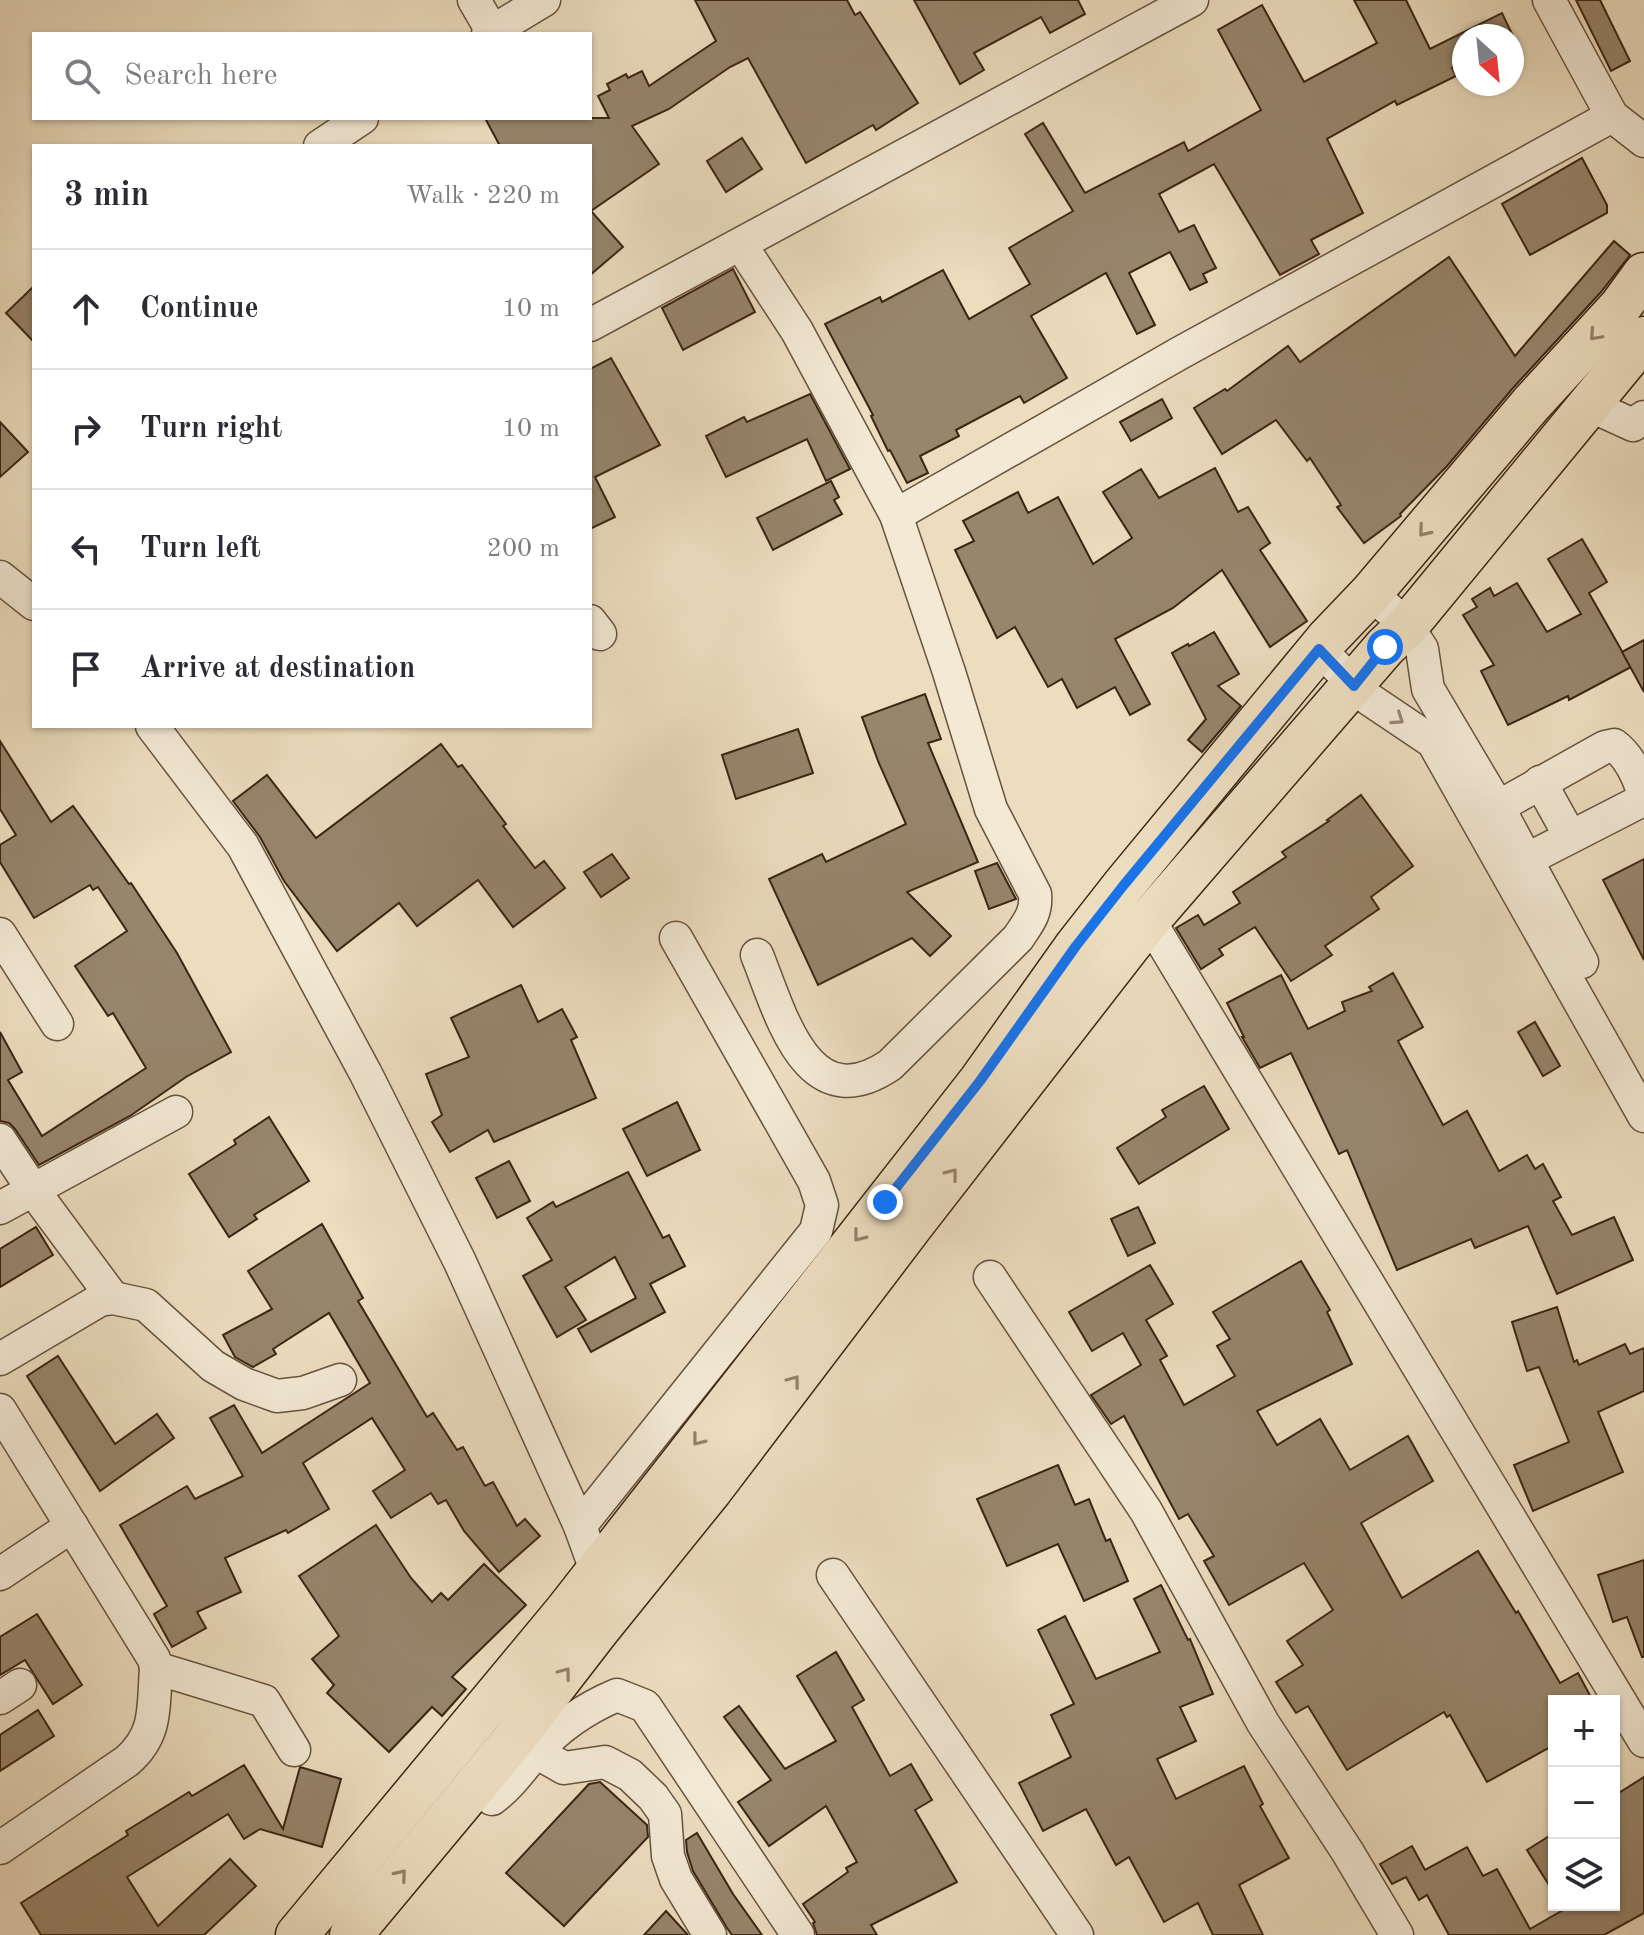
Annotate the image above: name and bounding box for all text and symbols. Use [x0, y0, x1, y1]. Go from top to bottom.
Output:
north arrow [1452, 24, 1524, 96]
search box [32, 32, 592, 120]
icon: search [60, 54, 104, 98]
text: Search here [124, 61, 278, 91]
text: 3 min [64, 179, 149, 213]
text: Walk · 220 m [406, 183, 560, 209]
icon: ahead [64, 287, 108, 331]
text: Continue [140, 294, 259, 324]
text: 10 m [502, 296, 560, 322]
one-way arrow [1590, 325, 1604, 340]
icon: right [64, 407, 108, 451]
text: Turn right [140, 414, 282, 444]
text: 10 m [502, 416, 560, 442]
one-way arrow [1419, 521, 1434, 536]
icon: left [64, 527, 108, 571]
text: Turn left [140, 534, 261, 564]
text: 200 m [487, 536, 560, 562]
route start [1367, 629, 1403, 665]
icon: arrive [64, 647, 108, 691]
text: Arrive at destination [140, 654, 415, 684]
one-way arrow [1389, 709, 1403, 724]
one-way arrow [942, 1168, 956, 1183]
route end [867, 1184, 903, 1220]
one-way arrow [855, 1227, 869, 1242]
one-way arrow [785, 1375, 799, 1390]
one-way arrow [693, 1430, 708, 1445]
one-way arrow [555, 1667, 569, 1682]
map controls [1548, 1695, 1620, 1911]
button: + [1548, 1695, 1620, 1767]
button: − [1548, 1767, 1620, 1839]
button: layers [1548, 1839, 1620, 1911]
one-way arrow [391, 1870, 406, 1884]

